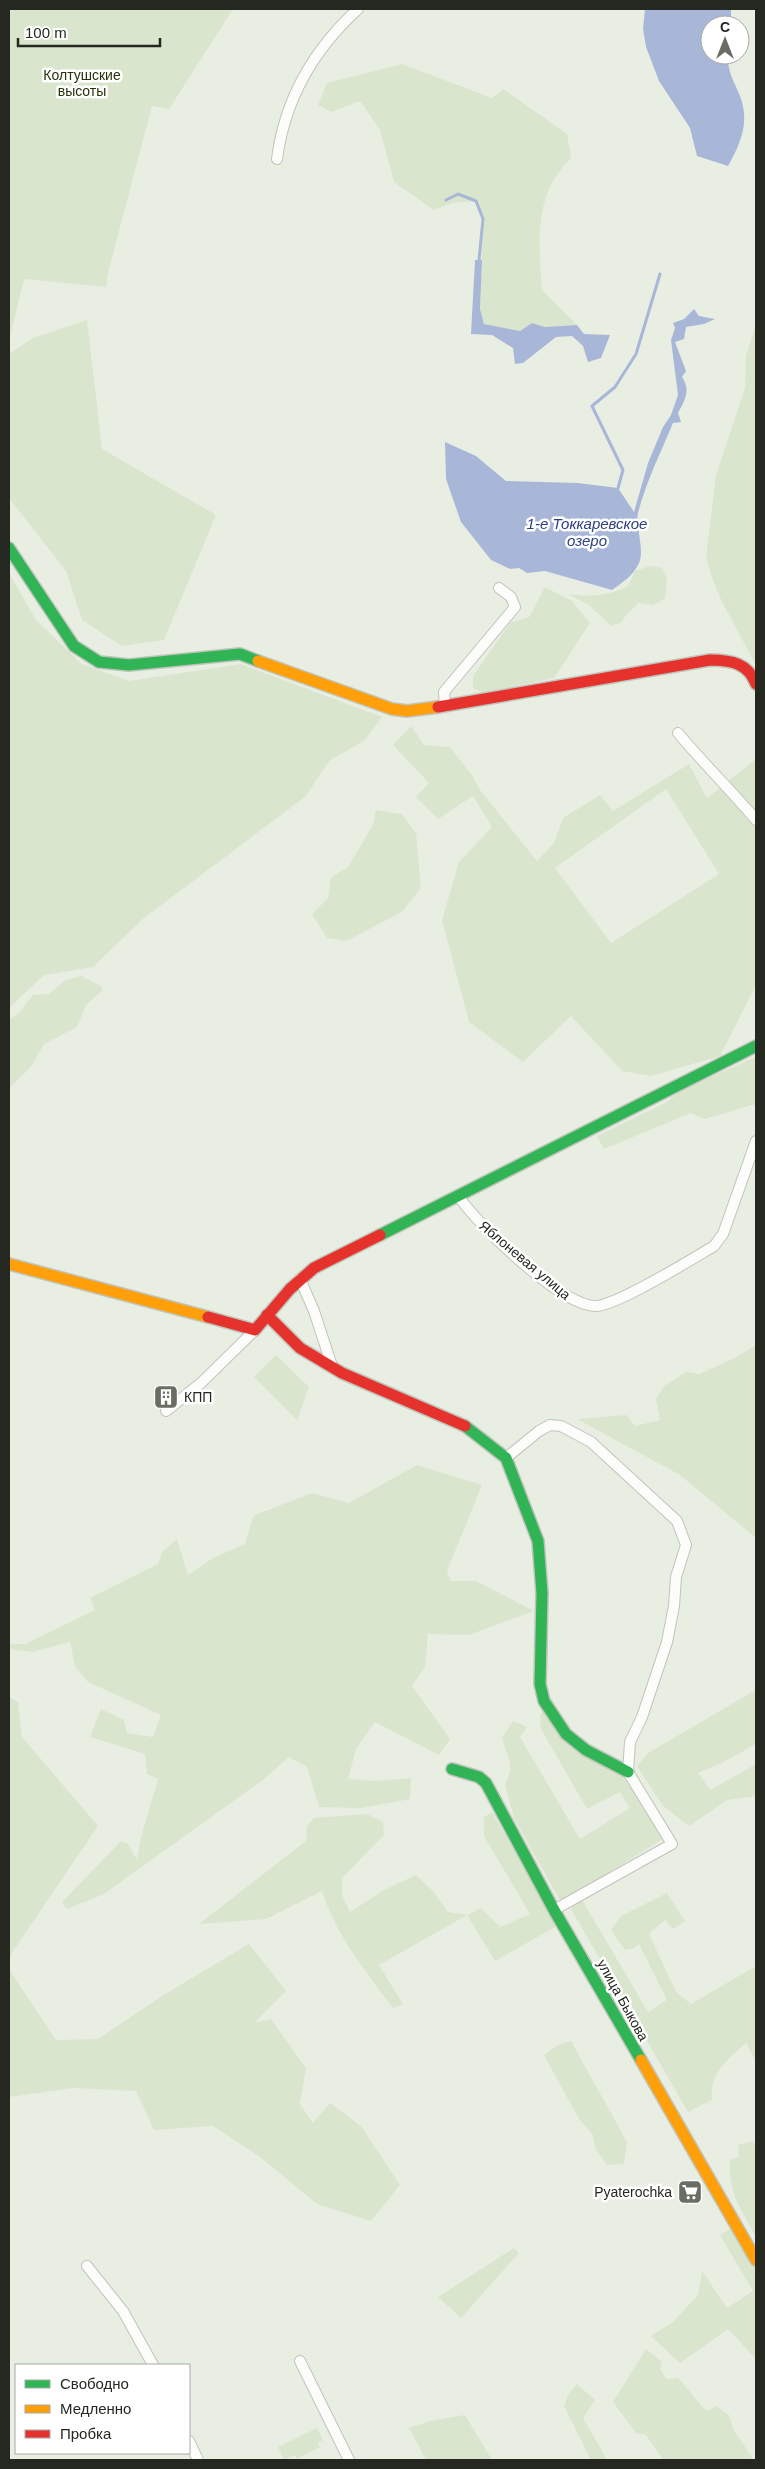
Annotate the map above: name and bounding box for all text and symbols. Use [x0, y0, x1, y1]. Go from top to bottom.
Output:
scale bar [18, 15, 160, 47]
north arrow [700, 15, 750, 65]
text: С [720, 19, 730, 35]
text: 100 m [25, 24, 67, 41]
park label: Колтушские высоты [43, 67, 121, 99]
water label: 1-е Токкаревское озеро [527, 515, 647, 549]
street label: Яблоневая улица [476, 1217, 574, 1303]
building icon: КПП [153, 1384, 179, 1410]
place label: КПП [184, 1389, 212, 1405]
street label: улица Быкова [594, 1956, 652, 2044]
supermarket icon: Pyaterochka [677, 2179, 703, 2205]
place label: Pyaterochka [594, 2184, 672, 2200]
legend [15, 2364, 190, 2454]
text: Свободно [60, 2375, 129, 2392]
text: Медленно [60, 2400, 131, 2417]
text: Пробка [60, 2425, 112, 2442]

